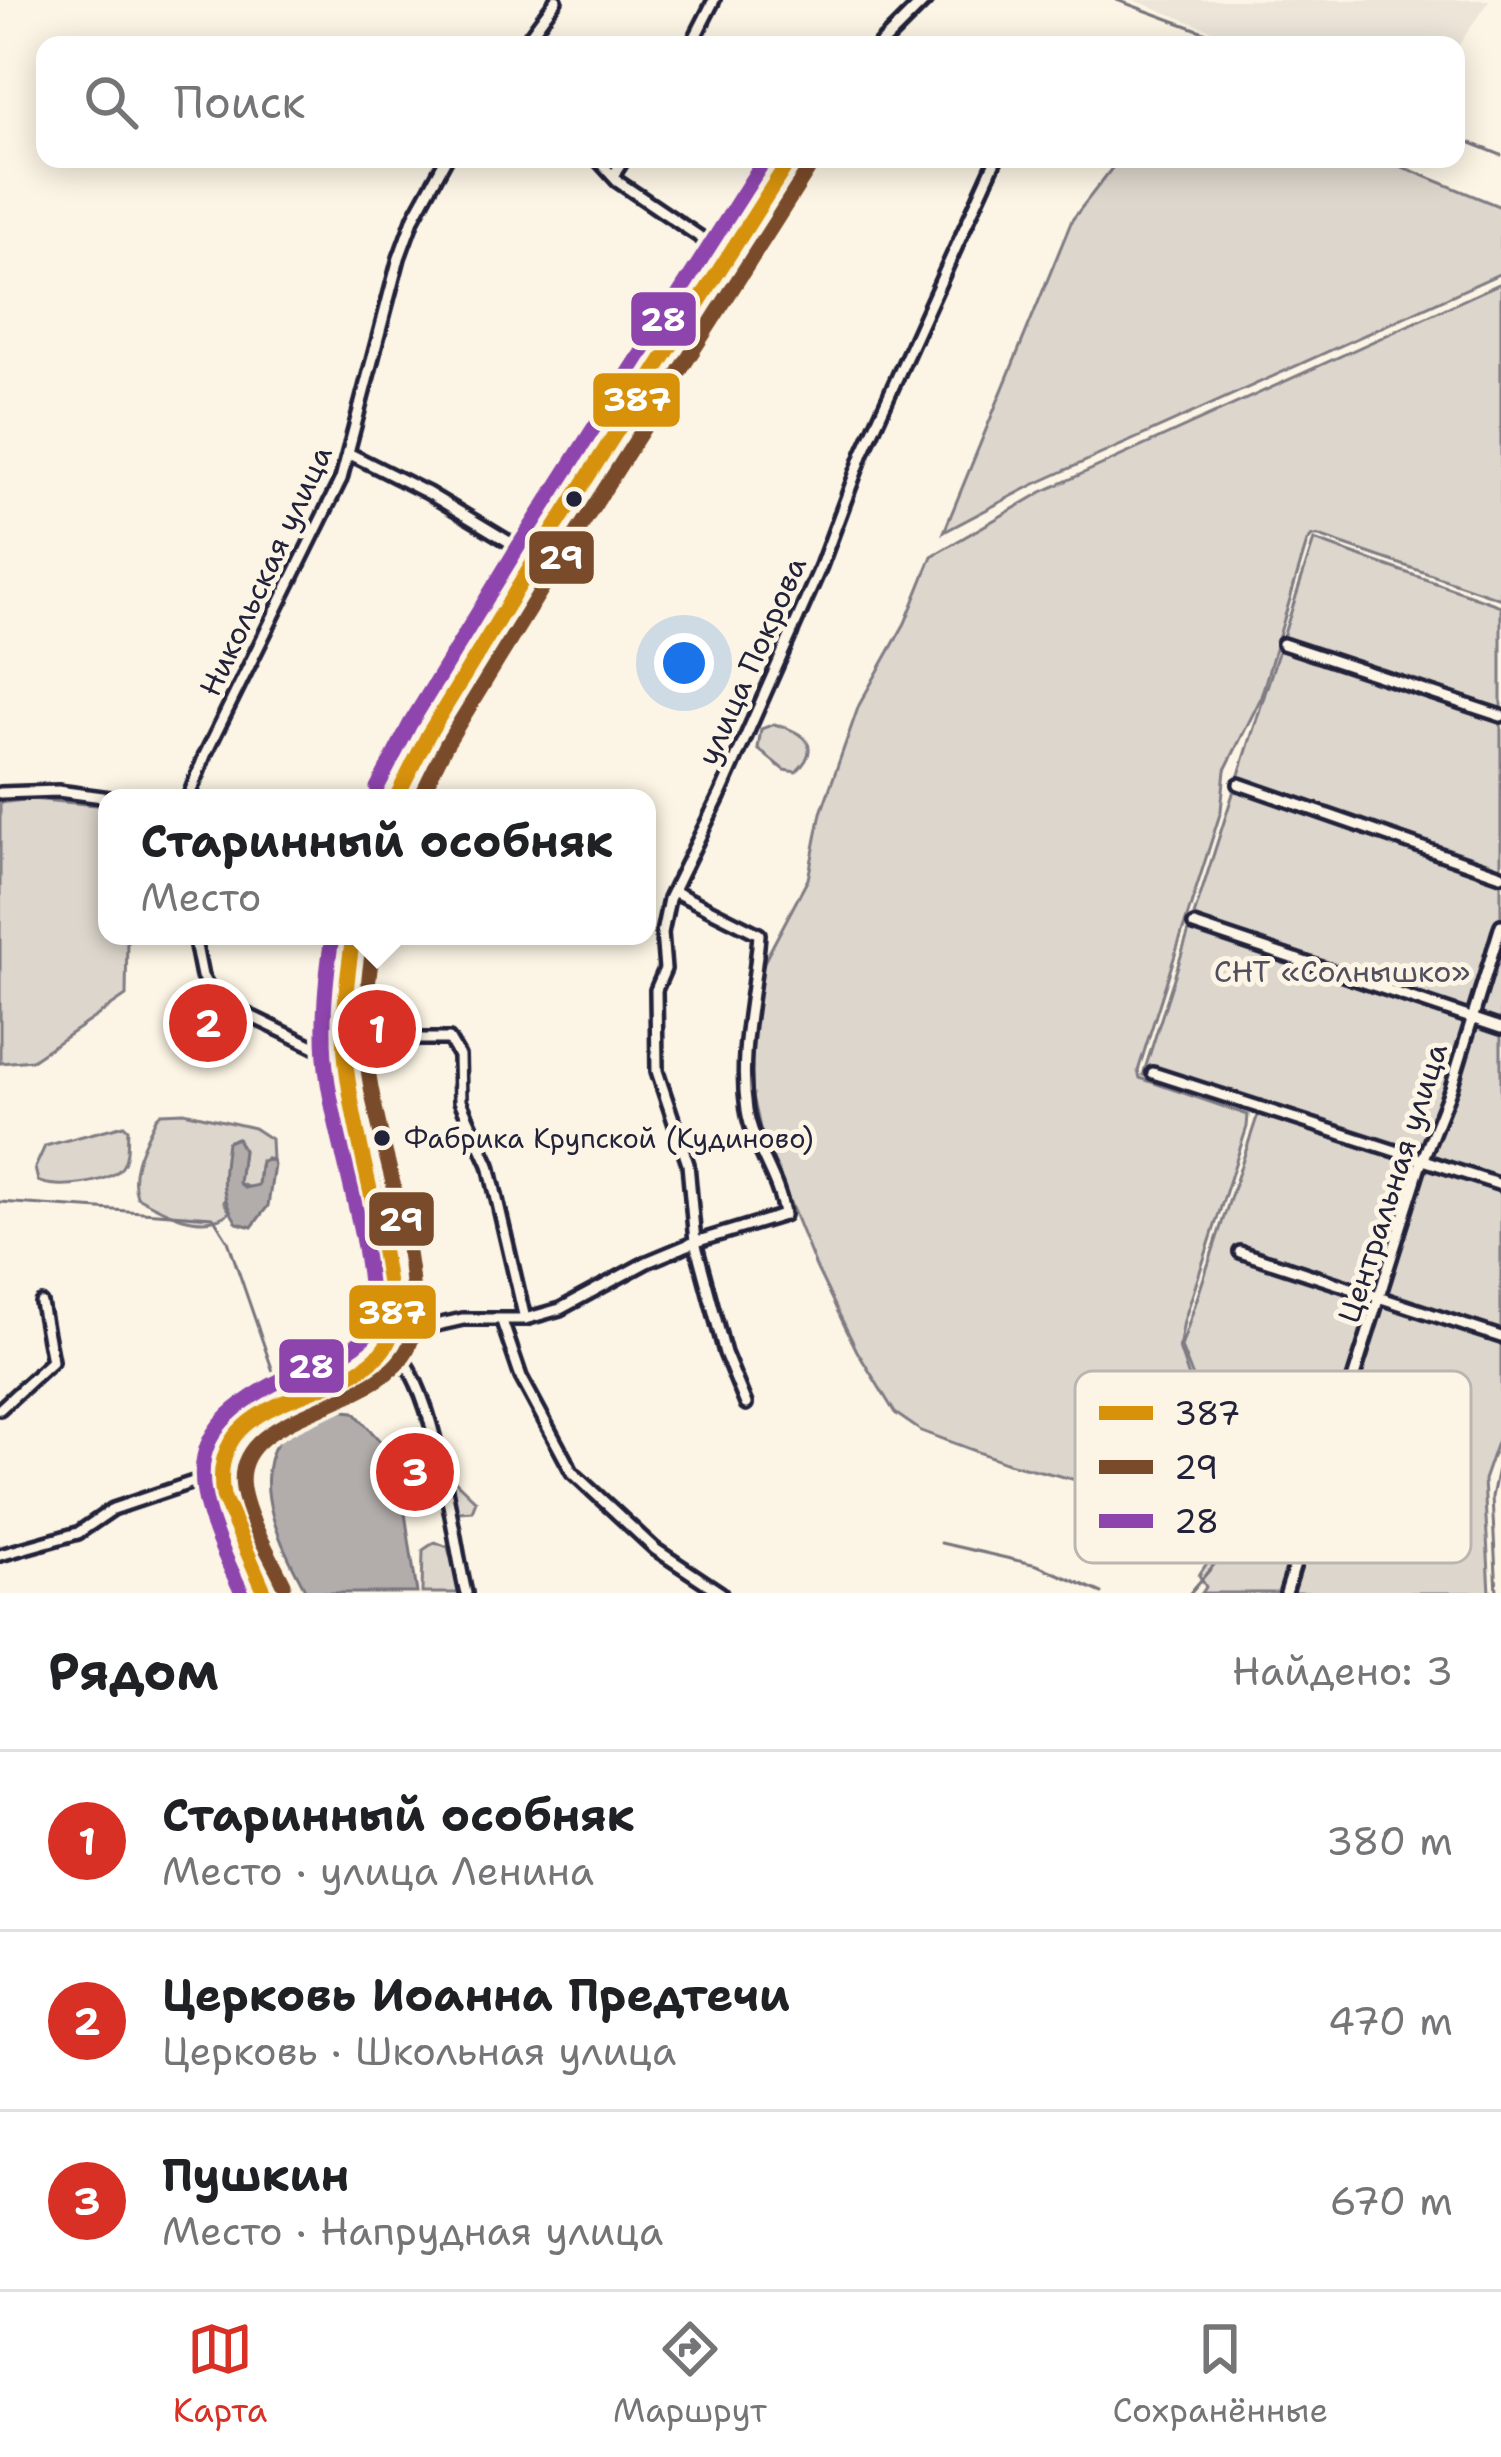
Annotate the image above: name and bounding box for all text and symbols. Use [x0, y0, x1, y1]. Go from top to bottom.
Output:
search box [36, 36, 1465, 168]
icon: search [78, 69, 144, 135]
text: Поиск [174, 72, 305, 132]
line badge: 28 [629, 290, 698, 348]
text: 28 [640, 297, 686, 342]
line badge: 387 [591, 371, 682, 429]
text: 387 [603, 377, 671, 422]
street label: Никольская улица [189, 438, 342, 703]
unlabelled marker [563, 488, 585, 510]
line badge: 29 [527, 529, 596, 586]
text: 29 [539, 535, 583, 580]
street label: улица Покрова [687, 550, 816, 772]
your location [654, 633, 714, 693]
popup [98, 789, 656, 945]
text: Старинный особняк [141, 811, 613, 871]
text: Место [141, 871, 261, 923]
park label: СНТ «Солнышко» [1214, 951, 1470, 992]
pin: 2 [169, 978, 247, 1068]
pin: 1 [338, 984, 416, 1074]
street label: Центральная улица [1328, 1037, 1457, 1328]
place label: Фабрика Крупской (Кудиново) [404, 1120, 813, 1157]
marker: Фабрика Крупской (Кудиново) [371, 1127, 393, 1149]
line badge: 29 [367, 1190, 436, 1248]
text: 29 [379, 1197, 423, 1242]
line badge: 387 [347, 1283, 438, 1341]
text: 387 [358, 1290, 426, 1335]
line badge: 28 [277, 1337, 346, 1395]
text: 28 [288, 1344, 334, 1389]
legend [1075, 1371, 1471, 1563]
text: 387 [1174, 1391, 1240, 1436]
pin: 3 [376, 1427, 454, 1517]
text: 29 [1174, 1445, 1218, 1490]
text: 28 [1174, 1499, 1219, 1544]
text: Рядом [48, 1637, 219, 1705]
text: Найдено: 3 [1232, 1645, 1453, 1697]
text: Старинный особняк [162, 1785, 635, 1845]
text: 1 [78, 1815, 96, 1867]
text: 380 m [1326, 1815, 1453, 1867]
text: Место · улица Ленина [162, 1845, 594, 1897]
text: Церковь Иоанна Предтечи [162, 1965, 790, 2025]
text: 2 [73, 1995, 101, 2047]
text: 470 m [1328, 1995, 1453, 2047]
text: Церковь · Школьная улица [162, 2025, 676, 2077]
text: Пушкин [162, 2145, 349, 2205]
text: 3 [73, 2175, 101, 2227]
text: 670 m [1330, 2175, 1453, 2227]
text: Место · Напрудная улица [162, 2205, 663, 2257]
tab: Карта [173, 2316, 267, 2433]
tab: Маршрут [613, 2316, 767, 2433]
tab: Сохранённые [1113, 2316, 1328, 2433]

